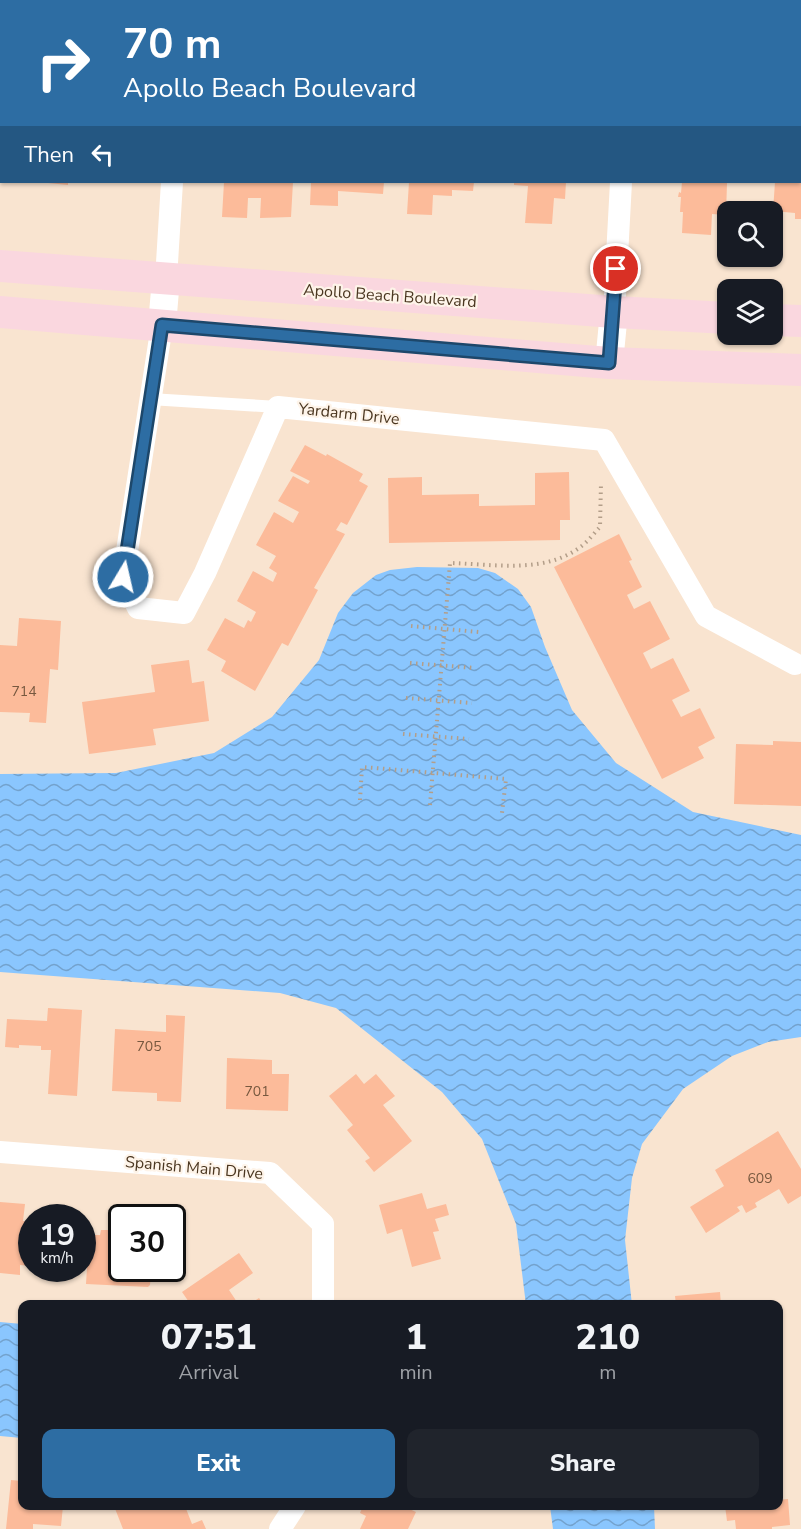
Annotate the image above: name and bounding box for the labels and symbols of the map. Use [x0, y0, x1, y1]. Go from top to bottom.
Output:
pin [590, 243, 641, 294]
street label: Apollo Beach Boulevard [302, 279, 478, 313]
street label: Yardarm Drive [296, 398, 401, 430]
position arrow [91, 545, 155, 609]
house number: 714 [11, 682, 37, 701]
house number: 705 [136, 1037, 162, 1056]
house number: 701 [244, 1082, 270, 1101]
street label: Spanish Main Drive [124, 1151, 264, 1185]
house number: 609 [747, 1169, 773, 1188]
speed limit sign: 30 [108, 1204, 186, 1282]

